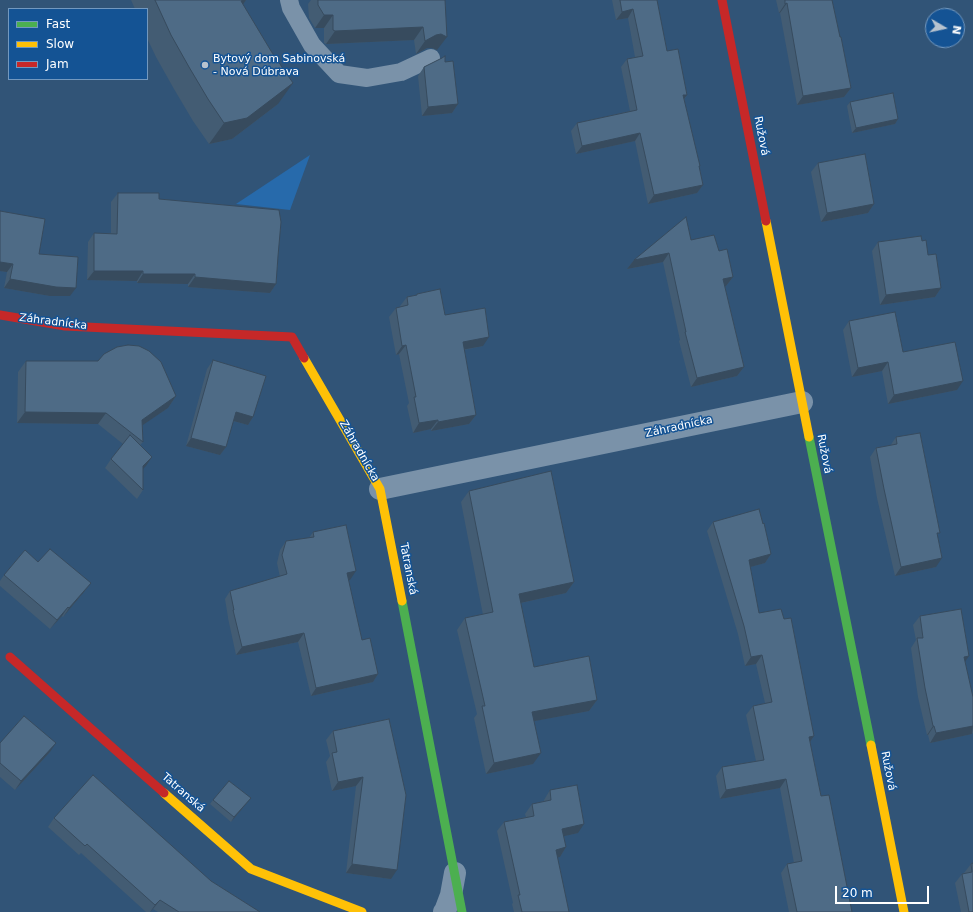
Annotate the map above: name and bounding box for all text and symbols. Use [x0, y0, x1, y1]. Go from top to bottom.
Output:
legend [8, 8, 148, 80]
north arrow [925, 8, 965, 48]
text: Fast [46, 17, 70, 31]
text: N [949, 24, 963, 35]
text: Slow [46, 37, 74, 51]
place label: Bytový dom Sabinovská - Nová Dúbrava [213, 52, 345, 78]
text: Jam [46, 57, 69, 71]
marker: Bytový dom Sabinovská - Nová Dúbrava [200, 60, 210, 70]
street label: Ružová [751, 115, 771, 157]
street label: Záhradnícka [18, 311, 88, 333]
street label: Záhradnícka [644, 413, 714, 441]
street label: Záhradnícka [336, 418, 382, 484]
street label: Ružová [814, 433, 834, 475]
street label: Tatranská [396, 542, 420, 596]
street label: Ružová [878, 750, 898, 792]
street label: Tatranská [159, 771, 207, 815]
scale bar [837, 878, 931, 904]
text: 20 m [842, 886, 873, 900]

